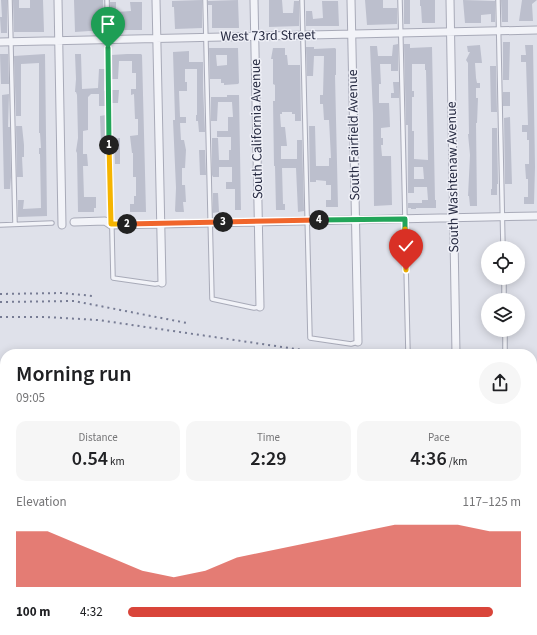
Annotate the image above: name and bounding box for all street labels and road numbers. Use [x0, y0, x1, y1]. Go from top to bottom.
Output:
street label: West 73rd Street [220, 25, 316, 47]
street label: South California Avenue [246, 59, 268, 199]
street label: South Fairfield Avenue [343, 69, 365, 201]
street label: South Washtenaw Avenue [442, 101, 464, 253]

